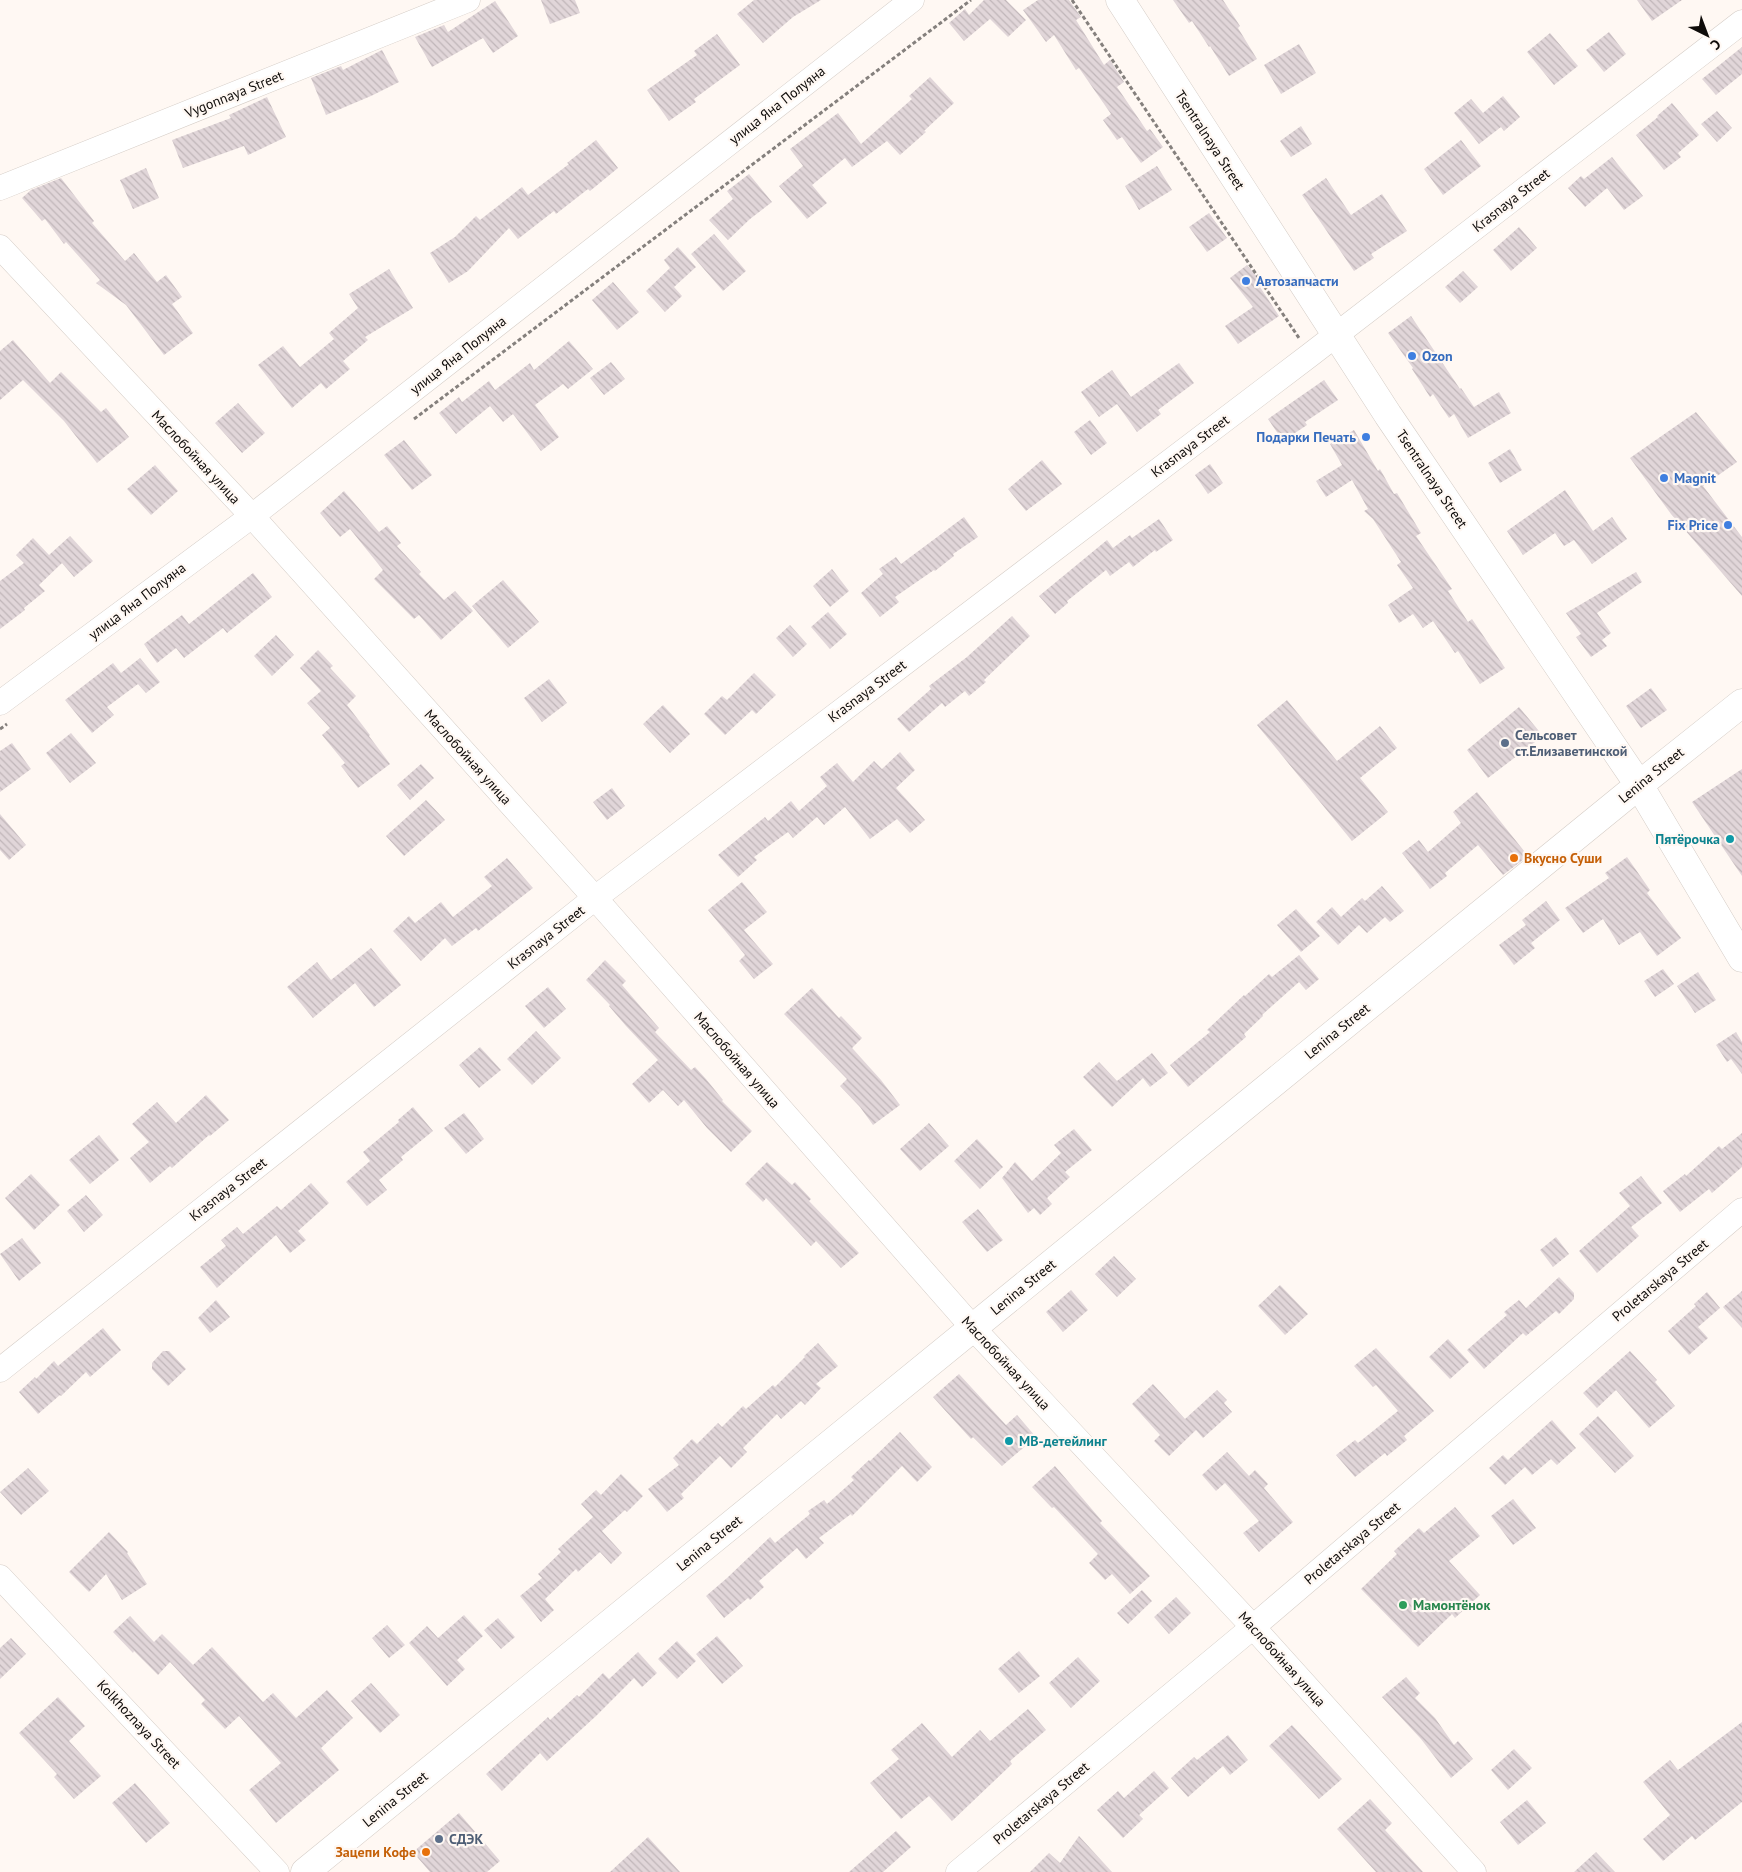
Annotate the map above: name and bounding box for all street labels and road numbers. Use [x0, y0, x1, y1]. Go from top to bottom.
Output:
street label: улица Яна Полуяна [725, 62, 829, 148]
street label: Vygonnaya Street [181, 66, 286, 122]
street label: Tsentralnaya Street [1171, 87, 1249, 193]
street label: Krasnaya Street [1469, 164, 1554, 236]
street label: улица Яна Полуяна [406, 312, 510, 398]
street label: Маслобойная улица [148, 406, 244, 508]
street label: Krasnaya Street [1147, 411, 1233, 481]
street label: Tsentralnaya Street [1392, 426, 1472, 532]
street label: улица Яна Полуяна [85, 559, 189, 643]
street label: Krasnaya Street [824, 656, 910, 726]
street label: Маслобойная улица [420, 706, 516, 808]
street label: Lenina Street [1615, 743, 1688, 807]
street label: Krasnaya Street [504, 901, 589, 973]
street label: Lenina Street [1301, 999, 1374, 1063]
street label: Маслобойная улица [690, 1008, 784, 1112]
street label: Krasnaya Street [186, 1153, 271, 1225]
street label: Proletarskaya Street [1608, 1234, 1712, 1325]
street label: Lenina Street [987, 1255, 1060, 1319]
street label: Маслобойная улица [958, 1312, 1054, 1414]
street label: Proletarskaya Street [1300, 1497, 1404, 1588]
street label: Lenina Street [673, 1511, 746, 1575]
street label: Маслобойная улица [1234, 1608, 1330, 1710]
street label: Kolkhoznaya Street [93, 1676, 185, 1772]
street label: Proletarskaya Street [989, 1757, 1093, 1848]
street label: Lenina Street [359, 1767, 432, 1831]

